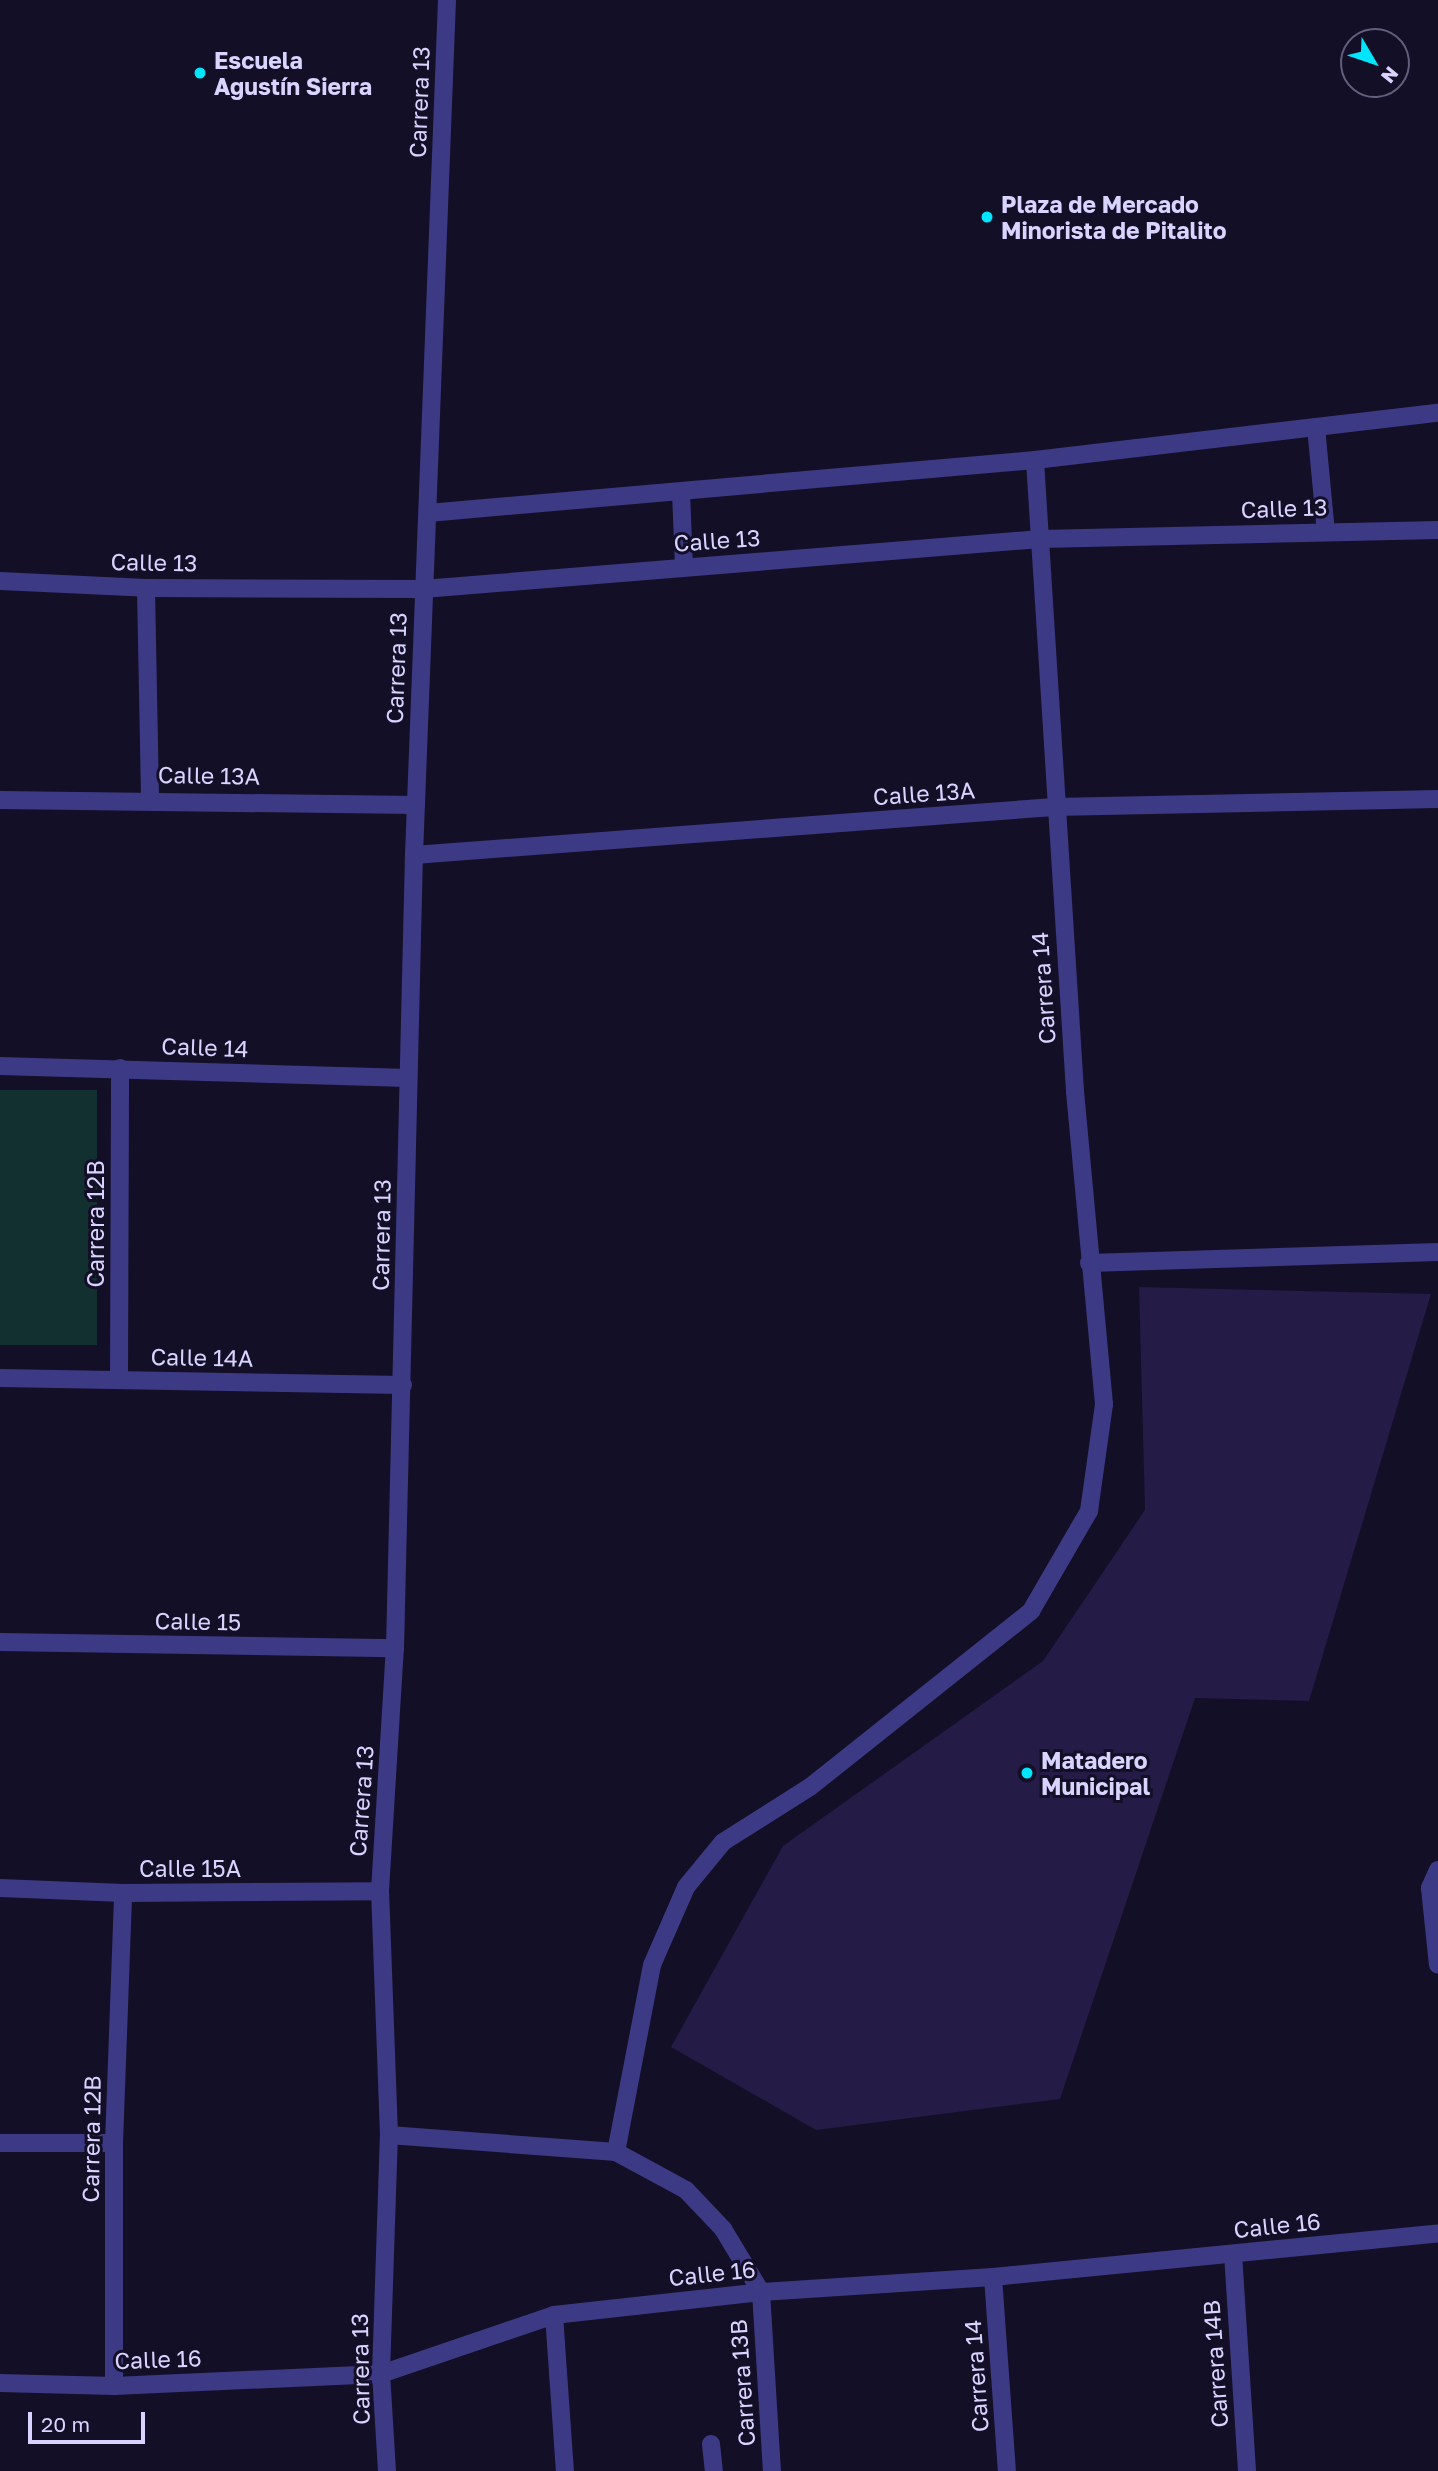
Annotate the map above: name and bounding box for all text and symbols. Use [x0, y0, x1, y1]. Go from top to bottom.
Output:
north arrow [1340, 28, 1410, 98]
place label: Escuela Agustín Sierra [214, 46, 372, 100]
street label: Carrera 13 [403, 46, 435, 158]
text: N [1377, 62, 1404, 88]
marker: Escuela Agustín Sierra [192, 65, 208, 81]
place label: Plaza de Mercado Minorista de Pitalito [1001, 190, 1227, 244]
marker: Plaza de Mercado Minorista de Pitalito [979, 209, 995, 225]
street label: Calle 13 [1240, 493, 1328, 523]
street label: Calle 13 [673, 523, 761, 557]
street label: Calle 13 [110, 547, 198, 577]
street label: Carrera 13 [380, 612, 412, 724]
street label: Calle 13A [158, 760, 260, 790]
street label: Calle 13A [872, 776, 976, 810]
street label: Carrera 14 [1025, 931, 1061, 1045]
street label: Calle 14 [161, 1032, 249, 1062]
street label: Carrera 12B [81, 1160, 109, 1288]
street label: Carrera 13 [366, 1179, 396, 1291]
street label: Calle 14A [150, 1342, 254, 1372]
street label: Calle 15 [154, 1606, 242, 1636]
street label: Carrera 13 [343, 1744, 379, 1858]
place label: Matadero Municipal [1041, 1746, 1150, 1800]
marker: Matadero Municipal [1019, 1765, 1035, 1781]
street label: Calle 15A [139, 1854, 241, 1882]
street label: Carrera 12B [76, 2075, 106, 2203]
street label: Calle 16 [1232, 2207, 1322, 2243]
street label: Calle 16 [667, 2255, 757, 2291]
street label: Carrera 14B [1197, 2299, 1233, 2429]
street label: Carrera 13 [345, 2313, 375, 2425]
street label: Carrera 13B [724, 2319, 760, 2447]
street label: Carrera 14 [958, 2319, 994, 2433]
street label: Calle 16 [114, 2344, 202, 2374]
scale bar [32, 2398, 149, 2442]
text: 20 m [41, 2411, 90, 2437]

